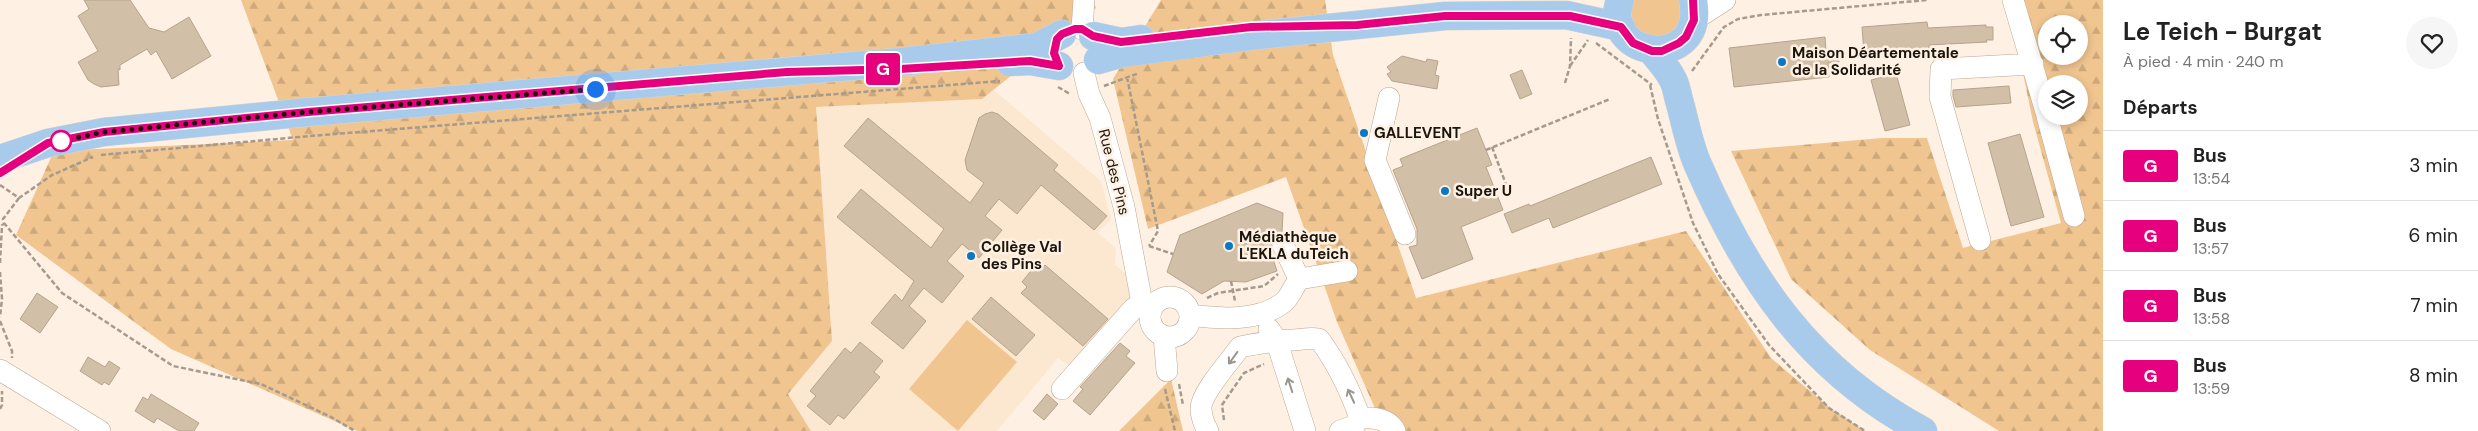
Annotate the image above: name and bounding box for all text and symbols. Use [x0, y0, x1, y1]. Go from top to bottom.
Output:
map controls [2038, 15, 2088, 125]
button: locate [2038, 15, 2088, 65]
text: Le Teich - Burgat [2123, 16, 2322, 47]
button: heart [2406, 17, 2458, 69]
place label: Maison Déartementale de la Solidarité [1792, 43, 1959, 80]
text: À pied · 4 min · 240 m [2123, 51, 2284, 72]
line badge: G [867, 53, 899, 85]
marker: Maison Déartementale de la Solidarité [1776, 56, 1788, 68]
text: G [876, 57, 890, 81]
button: layers [2038, 75, 2088, 125]
your location [583, 77, 608, 102]
text: Départs [2123, 95, 2198, 120]
place label: GALLEVENT [1374, 123, 1461, 143]
street label: Rue des Pins [1094, 127, 1134, 217]
marker: GALLEVENT [1358, 127, 1370, 139]
unlabelled marker [50, 130, 72, 152]
text: Bus [2193, 143, 2227, 168]
text: 3 min [2409, 153, 2458, 178]
text: G [2143, 154, 2158, 178]
text: 13:54 [2193, 168, 2230, 189]
place label: Super U [1455, 181, 1512, 201]
marker: Super U [1439, 185, 1451, 197]
text: Bus [2193, 213, 2227, 238]
text: 6 min [2409, 223, 2458, 248]
text: G [2143, 224, 2158, 248]
place label: Médiathèque L'EKLA duTeich [1239, 227, 1349, 264]
place label: Collège Val des Pins [981, 237, 1062, 274]
text: 13:57 [2193, 238, 2229, 259]
marker: Médiathèque L'EKLA duTeich [1223, 240, 1235, 252]
marker: Collège Val des Pins [965, 250, 977, 262]
text: Bus [2193, 283, 2227, 308]
text: 7 min [2410, 293, 2458, 318]
text: G [2143, 294, 2158, 318]
text: 13:58 [2193, 308, 2230, 329]
one-way arrow [1228, 350, 1238, 364]
text: Bus [2193, 353, 2227, 378]
text: 8 min [2409, 363, 2458, 388]
text: G [2143, 364, 2158, 388]
one-way arrow [1285, 378, 1294, 394]
text: 13:59 [2193, 378, 2230, 399]
one-way arrow [1346, 389, 1356, 404]

